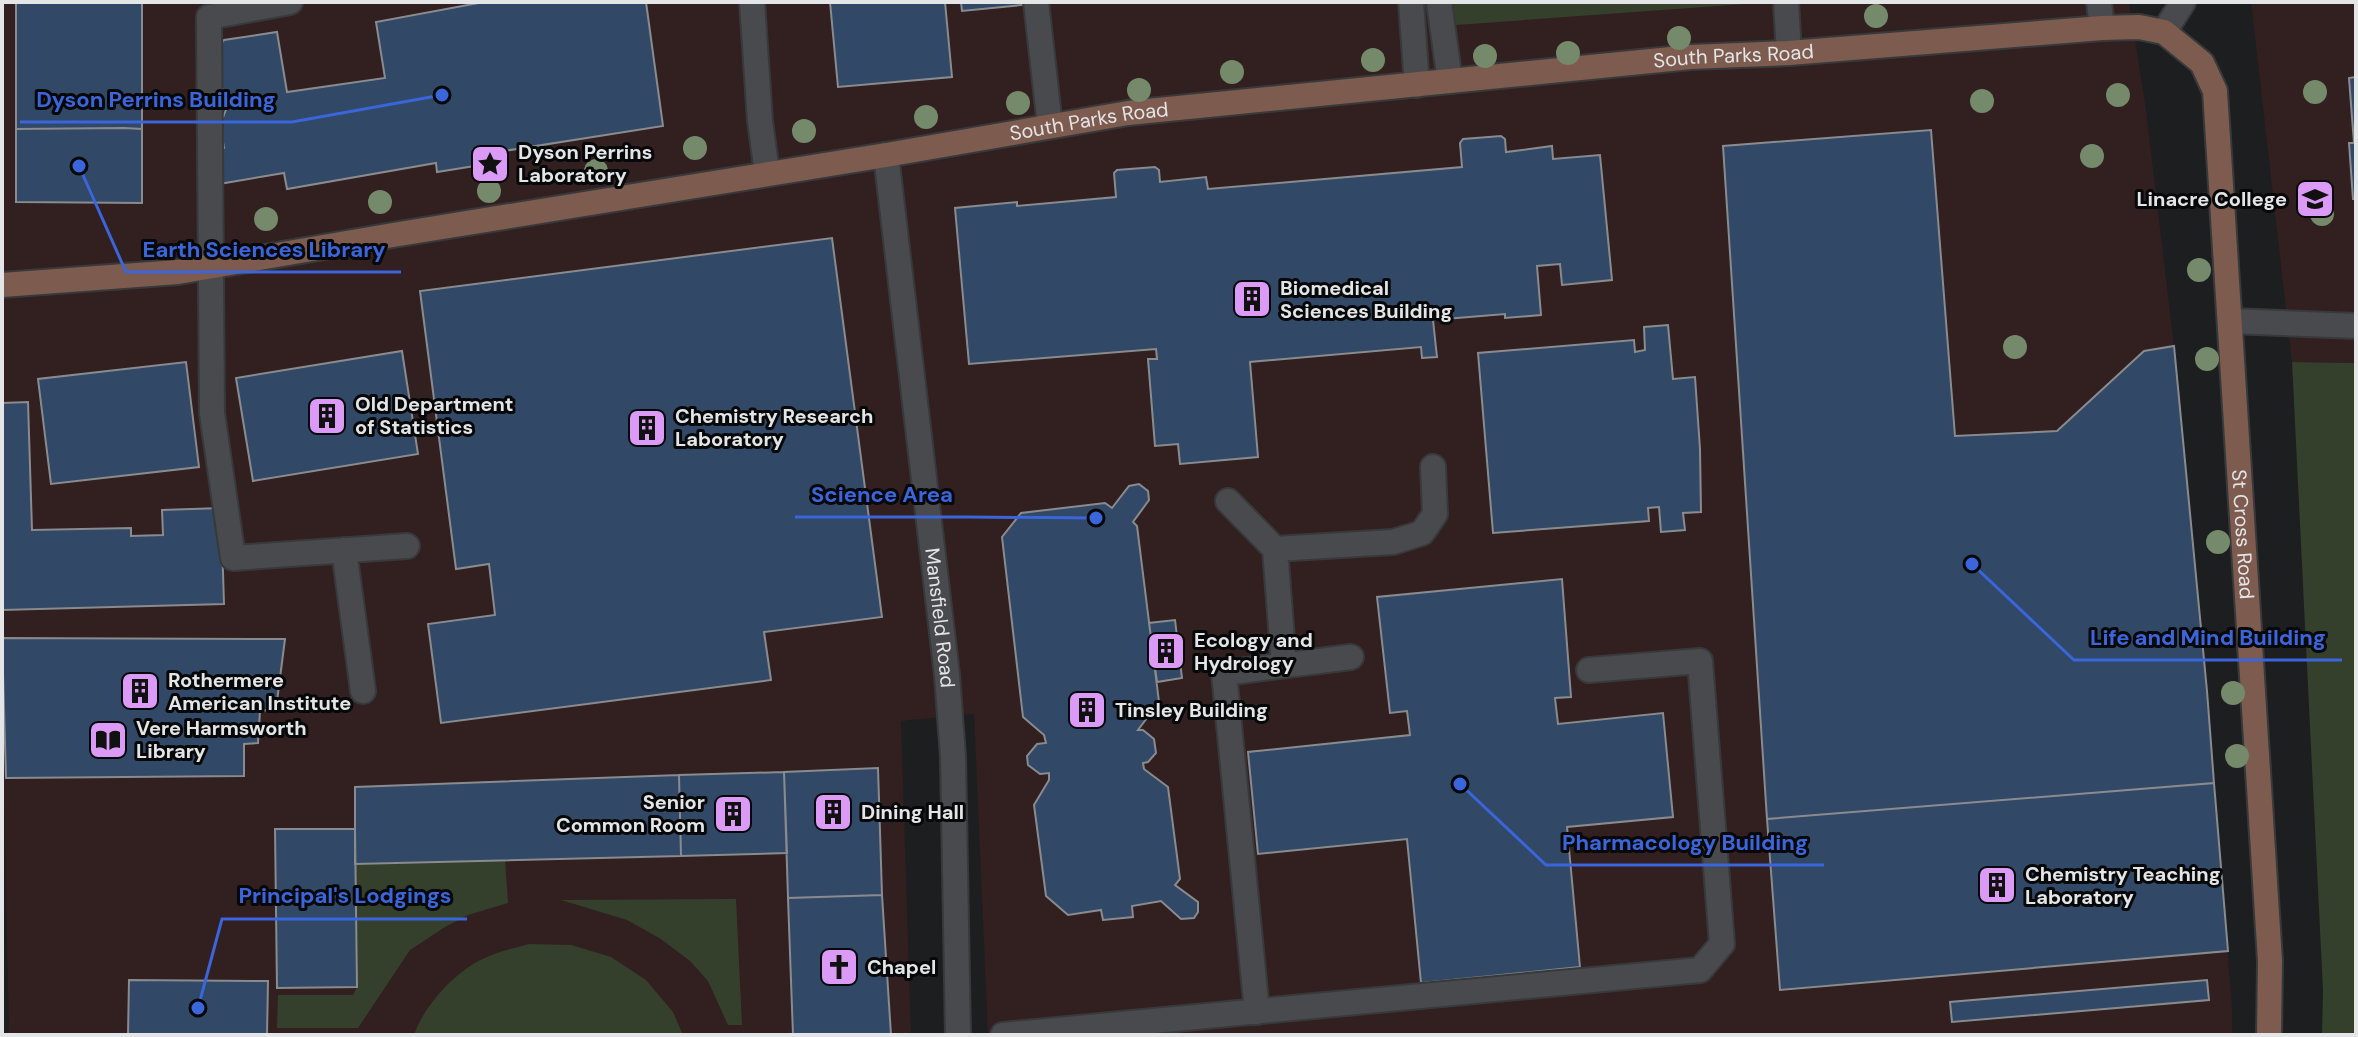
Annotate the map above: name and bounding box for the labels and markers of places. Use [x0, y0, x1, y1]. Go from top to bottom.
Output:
callout: Dyson Perrins Building [20, 76, 292, 122]
place label: Dyson Perrins Laboratory [518, 139, 652, 188]
place icon: Dyson Perrins Laboratory [469, 143, 511, 185]
school or university icon: Linacre College [2294, 178, 2336, 220]
place label: Linacre College [2136, 186, 2287, 212]
callout: Earth Sciences Library [126, 226, 401, 272]
place label: Biomedical Sciences Building [1280, 275, 1452, 324]
building icon: Biomedical Sciences Building [1231, 278, 1273, 320]
place label: Old Department of Statistics [355, 391, 514, 440]
building icon: Old Department of Statistics [306, 395, 348, 437]
place label: Chemistry Research Laboratory [675, 403, 873, 452]
building icon: Chemistry Research Laboratory [626, 407, 668, 449]
callout: Science Area [795, 471, 969, 517]
callout: Life and Mind Building [2074, 614, 2342, 660]
place label: Ecology and Hydrology [1194, 627, 1313, 676]
building icon: Ecology and Hydrology [1145, 630, 1187, 672]
place label: Rothermere American Institute [168, 667, 351, 716]
building icon: Rothermere American Institute [119, 670, 161, 712]
building icon: Tinsley Building [1066, 689, 1108, 731]
place label: Tinsley Building [1115, 697, 1268, 723]
place label: Vere Harmsworth Library [136, 715, 307, 764]
library icon: Vere Harmsworth Library [87, 719, 129, 761]
place label: Senior Common Room [556, 789, 705, 838]
building icon: Dining Hall [812, 791, 854, 833]
building icon: Senior Common Room [712, 793, 754, 835]
place label: Dining Hall [861, 799, 964, 825]
callout: Pharmacology Building [1546, 819, 1824, 865]
place label: Chemistry Teaching Laboratory [2025, 861, 2221, 910]
building icon: Chemistry Teaching Laboratory [1976, 864, 2018, 906]
callout: Principal's Lodgings [222, 873, 467, 919]
church icon: Chapel [818, 946, 860, 988]
place label: Chapel [867, 954, 936, 980]

